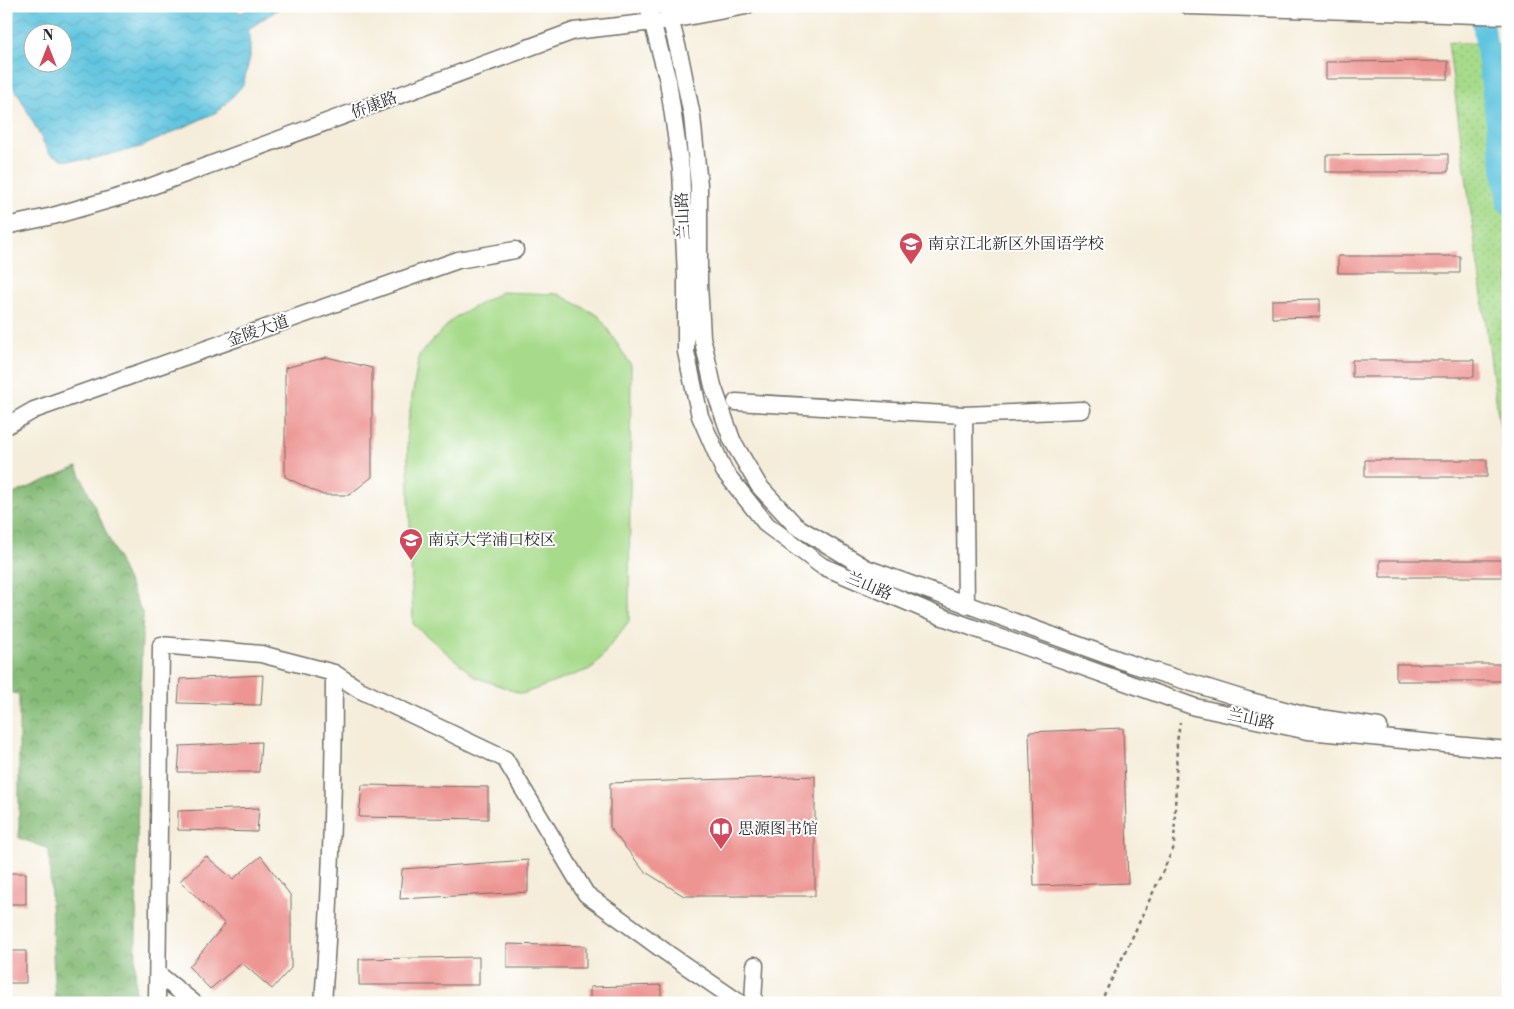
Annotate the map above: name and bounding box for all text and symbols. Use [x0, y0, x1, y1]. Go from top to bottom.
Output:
north arrow [22, 22, 72, 72]
text: N [42, 27, 54, 45]
street label: 侨康路 [348, 87, 400, 123]
street label: 兰山路 [672, 192, 694, 240]
school or university icon: 南京江北新区外国语学校 [898, 231, 924, 265]
place label: 南京江北新区外国语学校 [928, 234, 1104, 254]
street label: 金陵大道 [224, 311, 292, 351]
school or university icon: 南京大学浦口校区 [398, 527, 424, 561]
place label: 南京大学浦口校区 [428, 530, 556, 550]
street label: 兰山路 [843, 567, 895, 605]
street label: 兰山路 [1225, 704, 1277, 734]
library icon: 思源图书馆 [708, 816, 734, 850]
place label: 思源图书馆 [738, 819, 818, 839]

